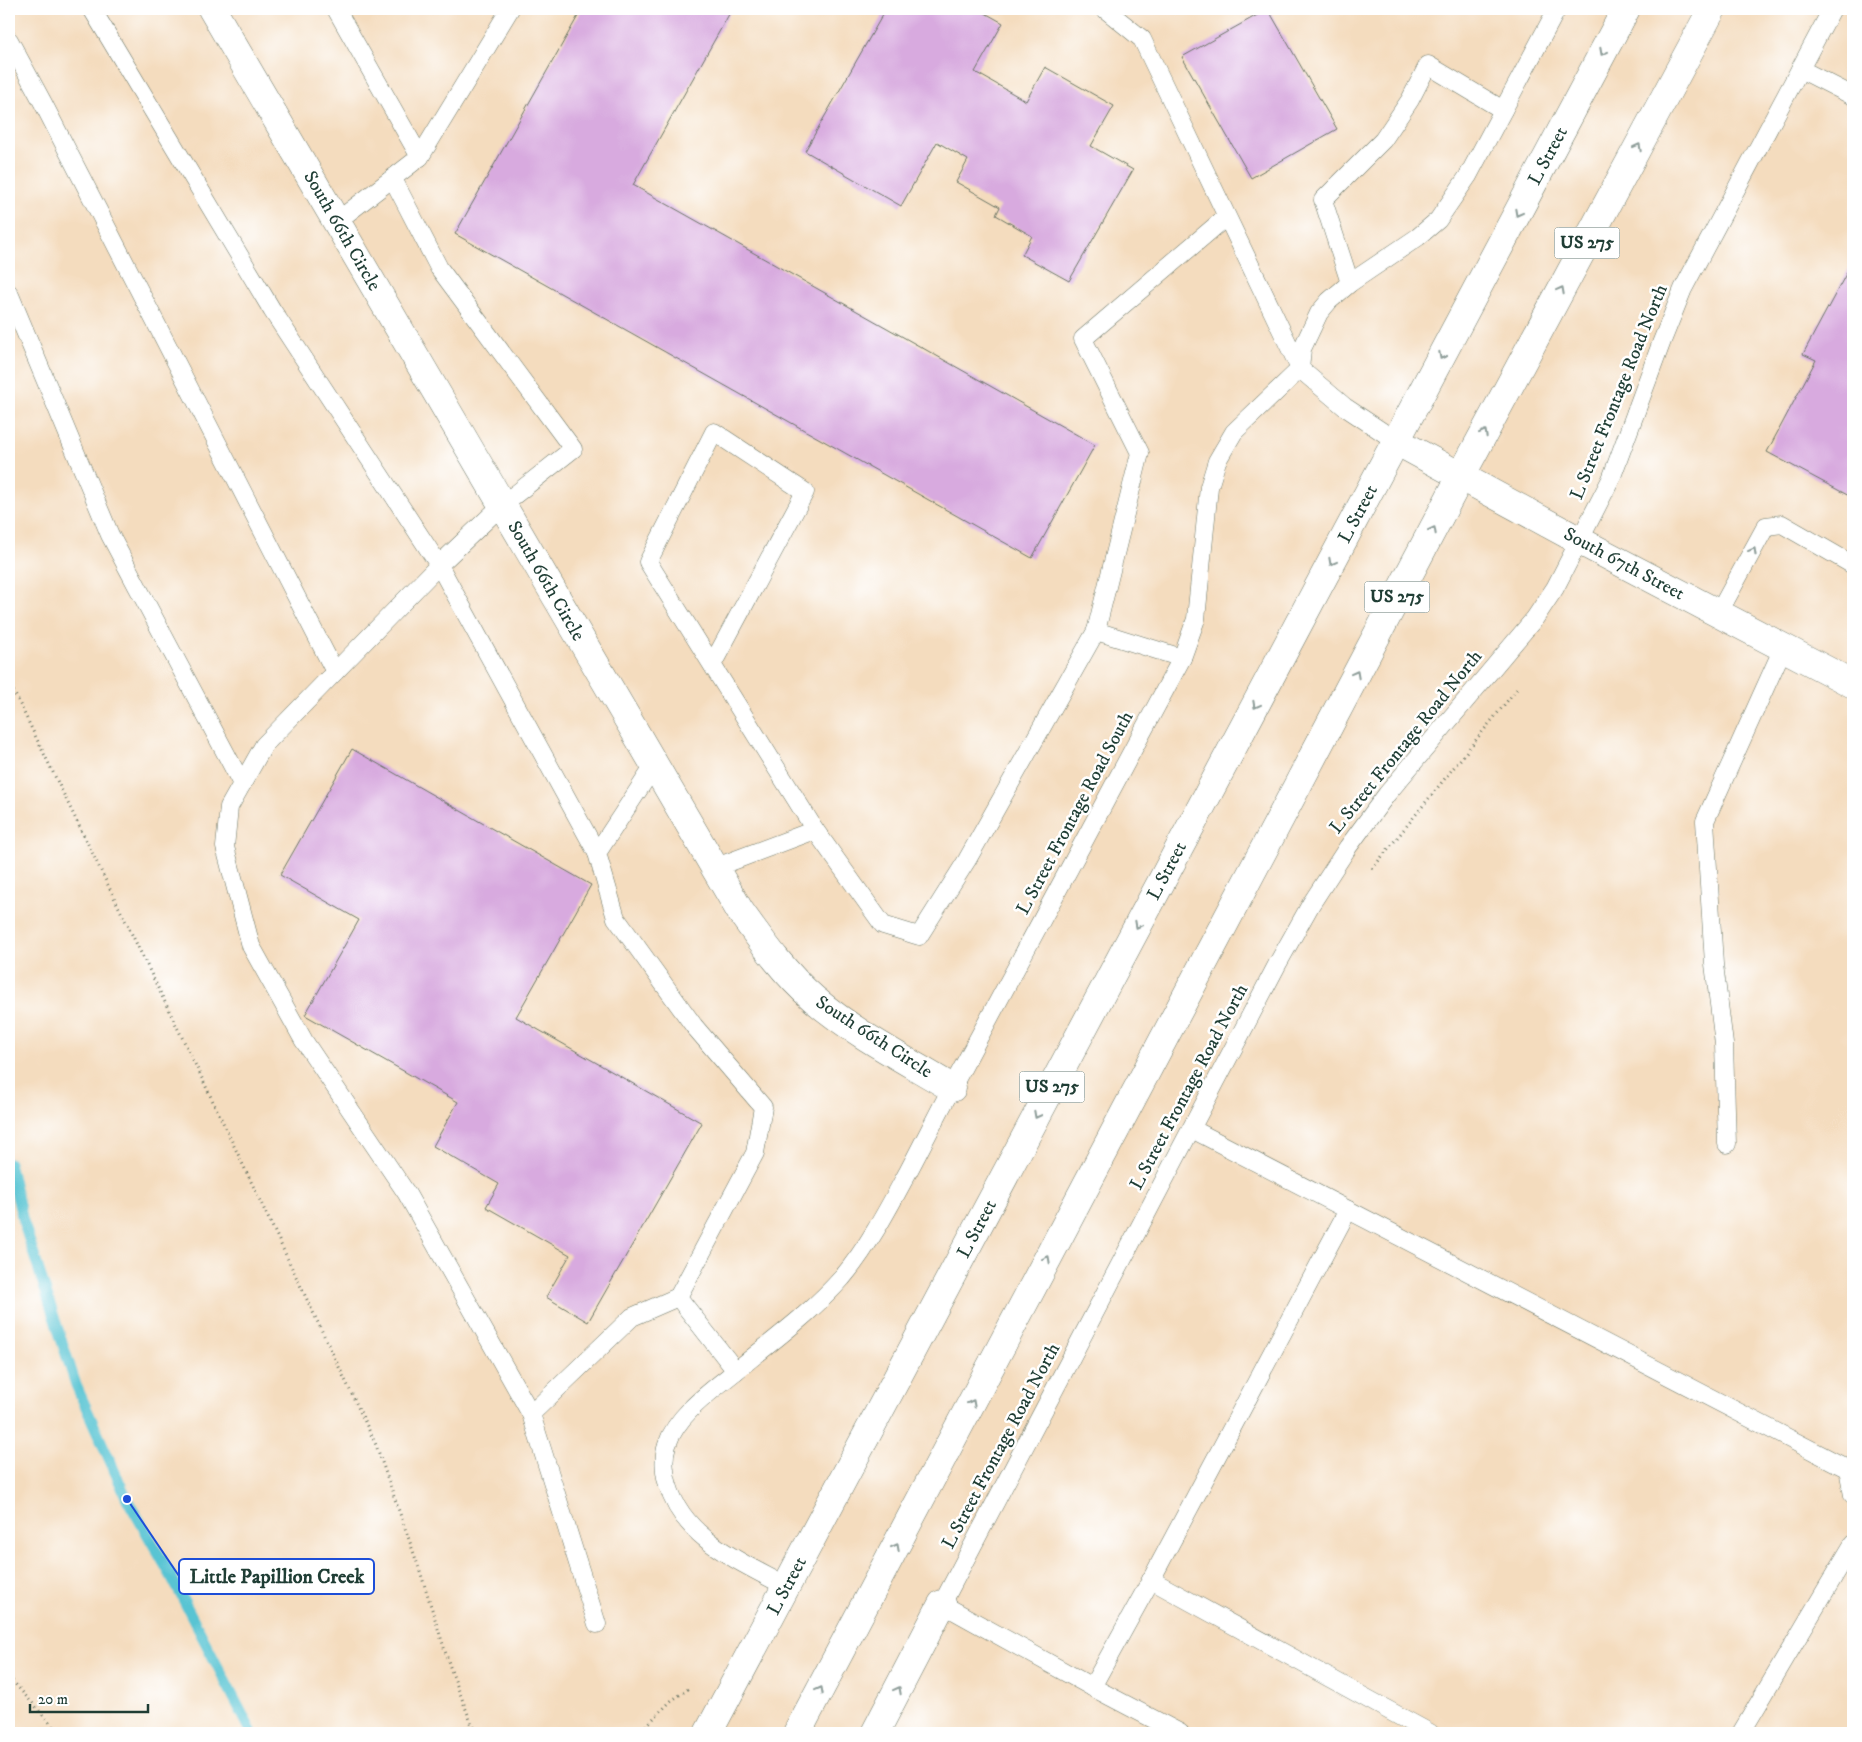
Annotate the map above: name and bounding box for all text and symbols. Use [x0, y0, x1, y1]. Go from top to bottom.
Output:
one-way arrow [1599, 47, 1609, 56]
street label: L Street [1523, 123, 1573, 189]
one-way arrow [1632, 143, 1642, 152]
street label: South 66th Circle [298, 167, 386, 295]
one-way arrow [1514, 207, 1524, 216]
road number: US 275 [1554, 228, 1620, 258]
street label: L Street Frontage Road North [1565, 281, 1673, 503]
one-way arrow [1555, 287, 1565, 296]
one-way arrow [1438, 351, 1448, 360]
one-way arrow [1478, 430, 1488, 439]
street label: L Street [1333, 481, 1383, 547]
street label: South 66th Circle [502, 517, 590, 645]
street label: South 67th Street [1560, 523, 1688, 605]
one-way arrow [1426, 527, 1436, 536]
one-way arrow [1747, 547, 1757, 556]
one-way arrow [1328, 556, 1338, 565]
road number: US 275 [1364, 582, 1430, 612]
street label: L Street Frontage Road North [1325, 645, 1487, 839]
one-way arrow [1350, 670, 1360, 679]
one-way arrow [1252, 700, 1262, 709]
street label: L Street Frontage Road South [1012, 707, 1138, 919]
street label: L Street [1142, 838, 1192, 904]
one-way arrow [1134, 920, 1144, 929]
street label: L Street Frontage Road North [1125, 980, 1253, 1194]
street label: South 66th Circle [811, 991, 937, 1083]
road number: US 275 [1020, 1072, 1084, 1102]
one-way arrow [1033, 1110, 1043, 1119]
street label: L Street [952, 1196, 1002, 1262]
one-way arrow [1041, 1255, 1051, 1264]
street label: L Street Frontage Road North [937, 1339, 1065, 1553]
one-way arrow [966, 1399, 976, 1408]
one-way arrow [890, 1543, 900, 1552]
street label: L Street [762, 1553, 812, 1619]
callout: Little Papillion Creek [179, 1559, 374, 1594]
text: Little Papillion Creek [190, 1565, 366, 1590]
scale bar [30, 1682, 148, 1714]
one-way arrow [892, 1686, 902, 1695]
one-way arrow [814, 1687, 824, 1696]
text: 20 m [38, 1690, 68, 1709]

